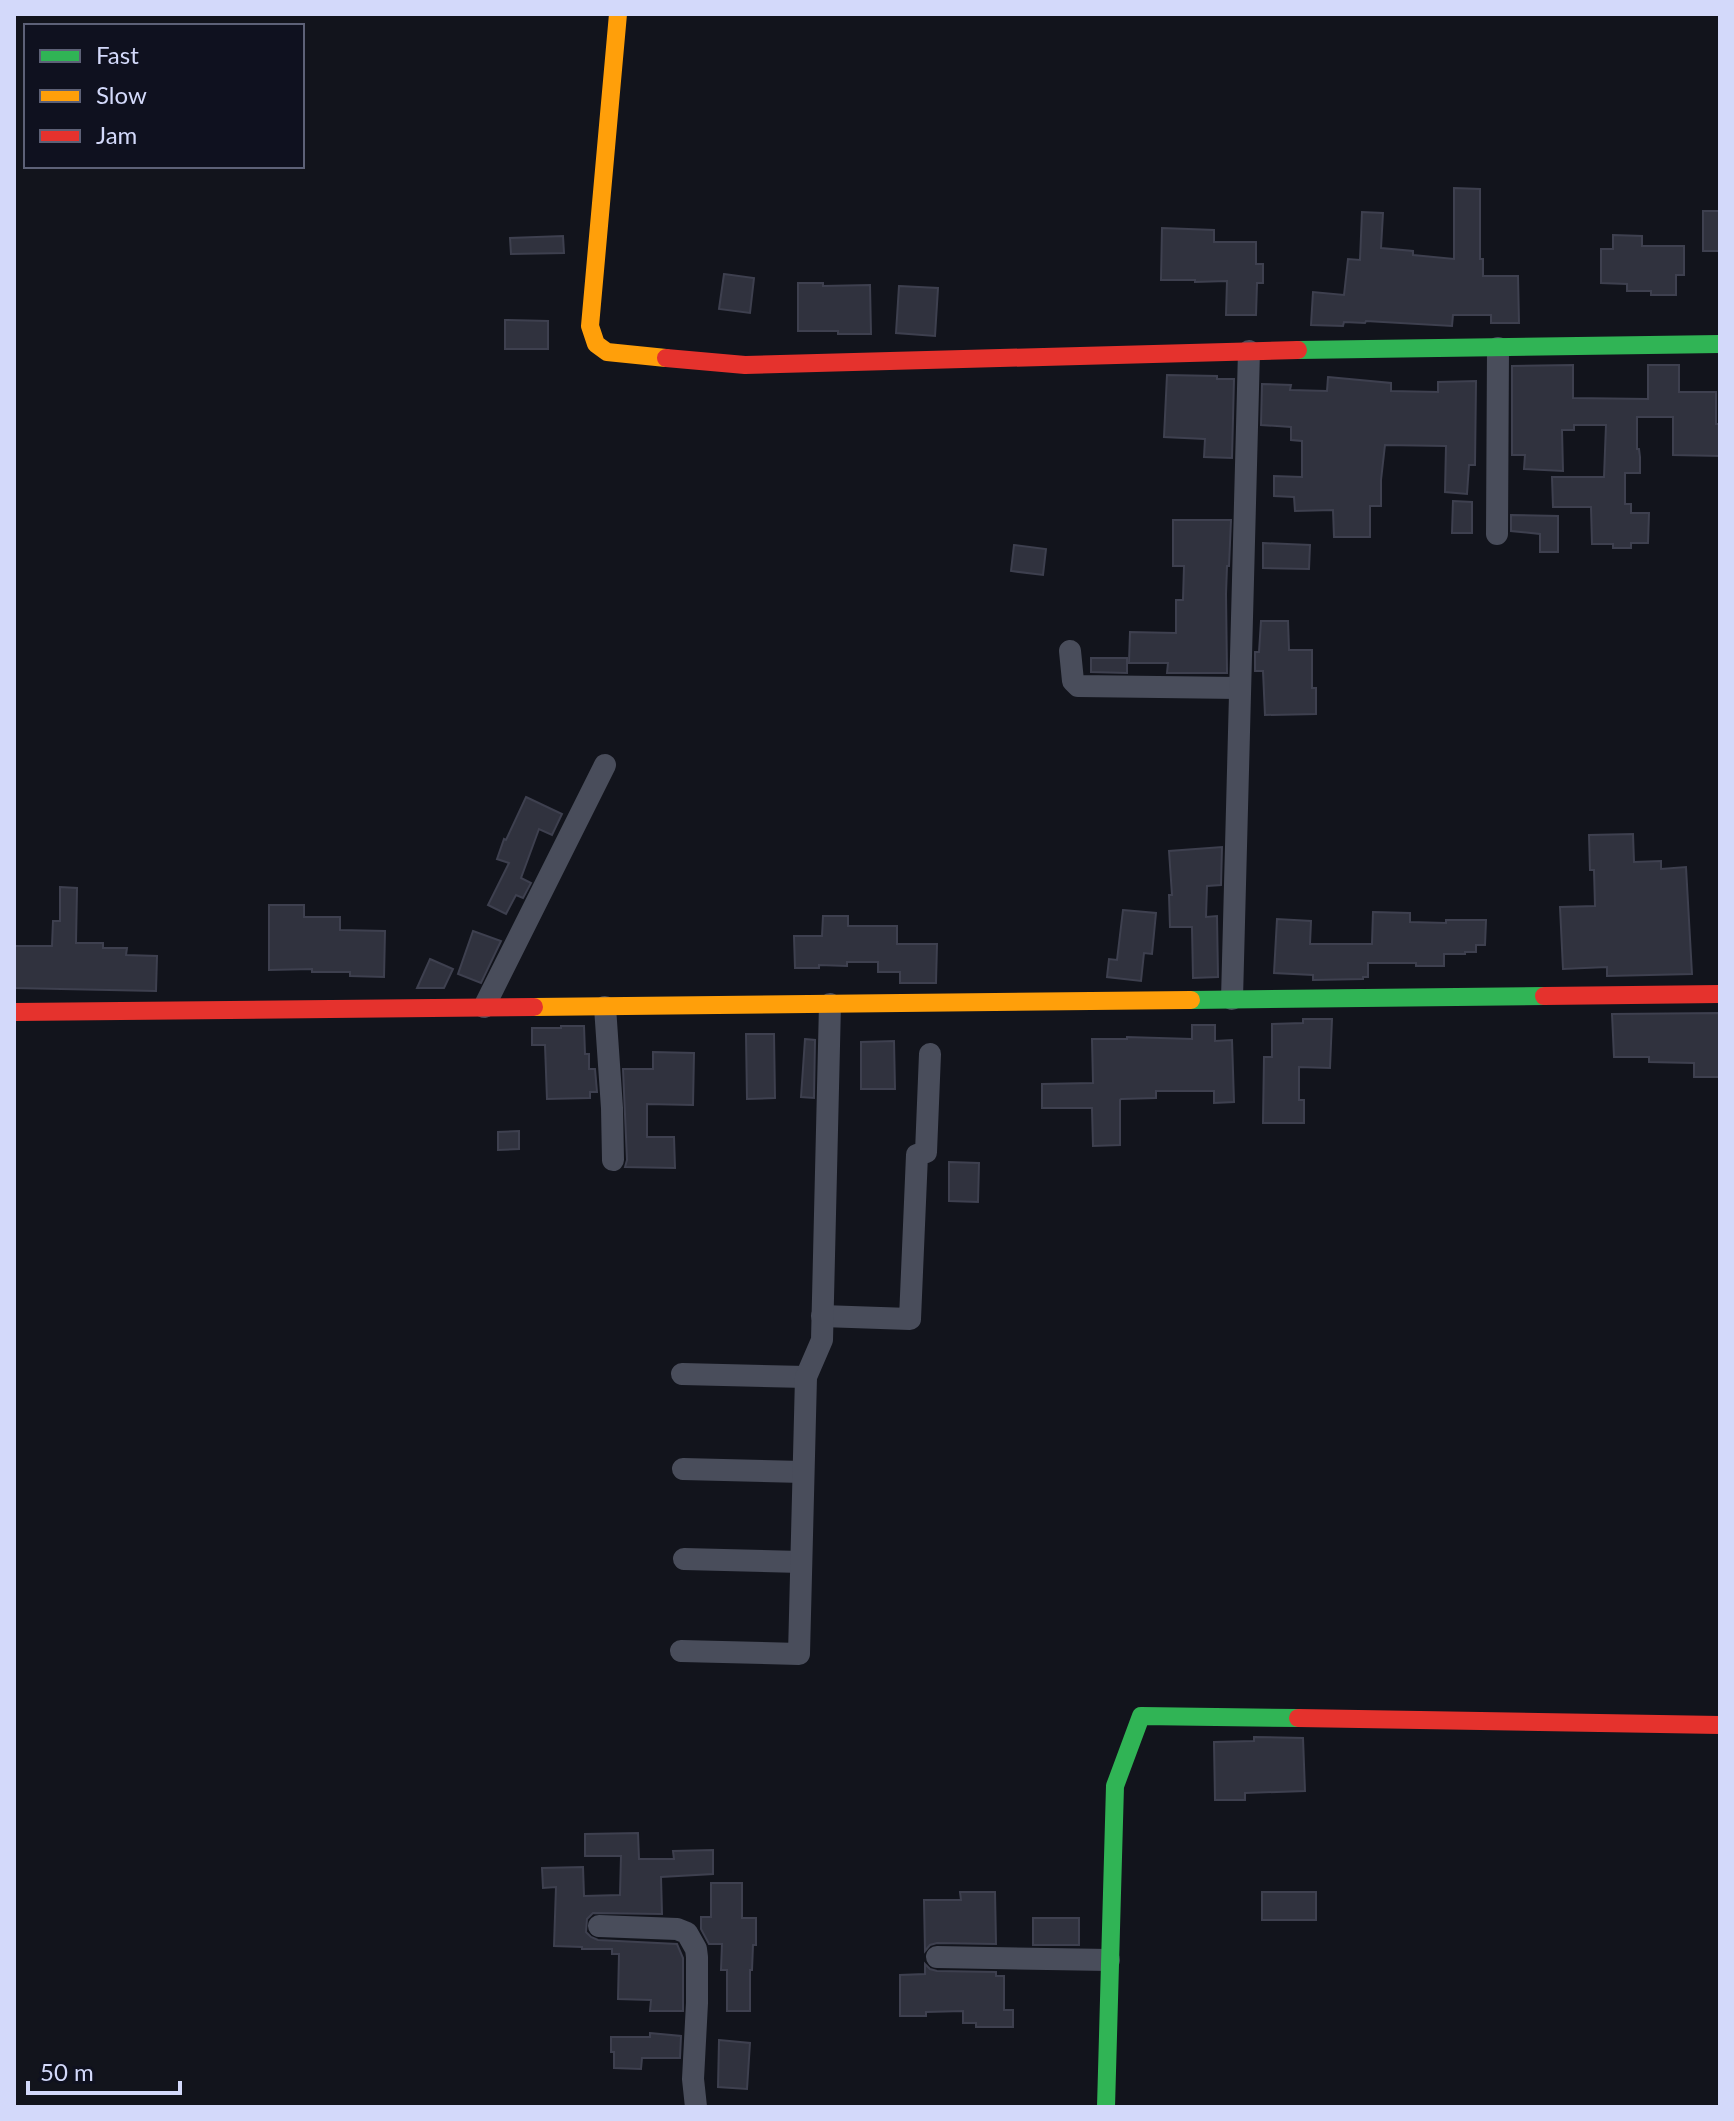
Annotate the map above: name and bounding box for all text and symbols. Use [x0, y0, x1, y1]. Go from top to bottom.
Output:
legend [24, 24, 304, 168]
text: Fast [96, 40, 139, 69]
text: Slow [96, 80, 147, 109]
text: Jam [96, 120, 137, 149]
scale bar [28, 2045, 180, 2095]
text: 50 m [40, 2057, 94, 2086]

